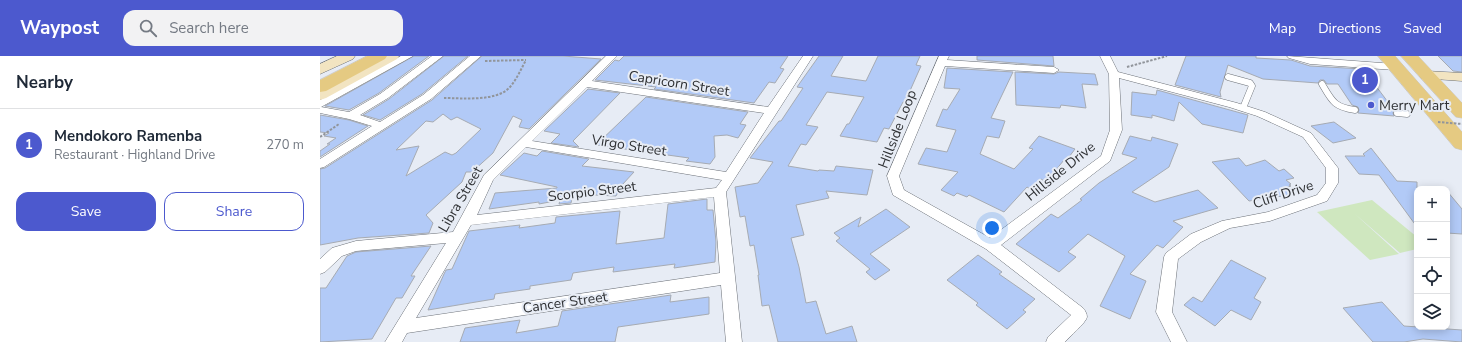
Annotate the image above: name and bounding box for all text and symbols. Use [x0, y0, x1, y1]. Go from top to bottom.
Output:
search box [123, 10, 403, 46]
text: Waypost [20, 15, 99, 41]
icon: search [137, 17, 159, 39]
text: Search here [169, 18, 249, 38]
text: Map [1269, 19, 1296, 38]
text: Directions [1318, 19, 1381, 38]
text: Saved [1403, 19, 1442, 38]
pin: 1 [1352, 65, 1378, 95]
street label: Capricorn Street [627, 66, 731, 101]
text: Nearby [16, 71, 73, 94]
street label: Hillside Loop [874, 87, 921, 171]
place label: Merry Mart [1379, 96, 1449, 115]
marker: Merry Mart [1366, 100, 1376, 110]
text: Mendokoro Ramenba [54, 126, 202, 146]
street label: Virgo Street [589, 130, 668, 161]
text: 1 [25, 136, 33, 154]
text: 270 m [266, 136, 304, 154]
street label: Hillside Drive [1021, 137, 1099, 205]
text: Restaurant · Highland Drive [54, 146, 215, 164]
street label: Libra Street [434, 163, 487, 236]
street label: Cliff Drive [1250, 176, 1316, 213]
street label: Scorpio Street [547, 177, 637, 206]
map controls [1414, 186, 1450, 330]
button: + [1414, 186, 1450, 222]
button: Save [16, 192, 156, 231]
button: Share [164, 192, 304, 231]
your location [982, 218, 1002, 238]
button: − [1414, 222, 1450, 258]
button: locate [1414, 258, 1450, 294]
street label: Cancer Street [522, 287, 609, 318]
button: layers [1414, 294, 1450, 330]

